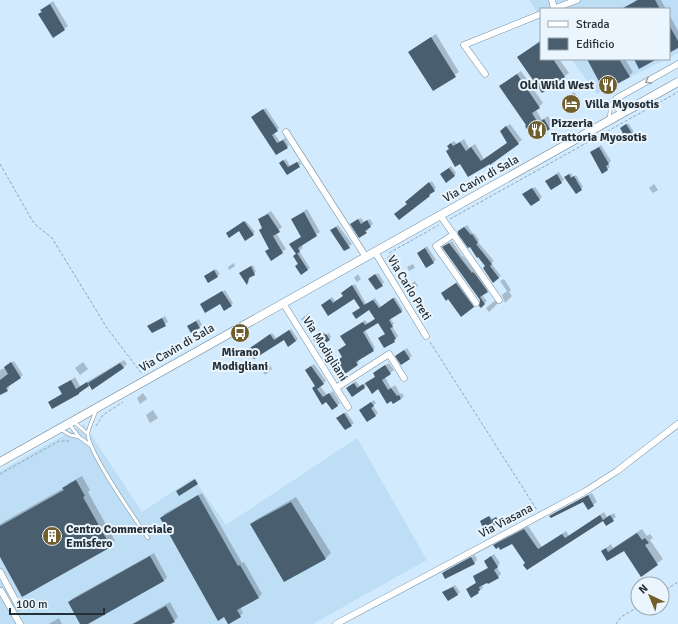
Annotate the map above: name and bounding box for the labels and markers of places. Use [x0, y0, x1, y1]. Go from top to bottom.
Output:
restaurant icon: Old Wild West [597, 74, 619, 96]
place label: Old Wild West [520, 78, 594, 93]
hotel icon: Villa Myosotis [560, 93, 582, 115]
place label: Villa Myosotis [585, 97, 660, 112]
place label: Pizzeria Trattoria Myosotis [551, 116, 648, 145]
restaurant icon: Pizzeria Trattoria Myosotis [526, 119, 548, 141]
bus stop icon: Mirano Modigliani [229, 322, 251, 344]
place label: Mirano Modigliani [212, 345, 268, 374]
place label: Centro Commerciale Emisfero [66, 522, 172, 551]
building icon: Centro Commerciale Emisfero [41, 525, 63, 547]

